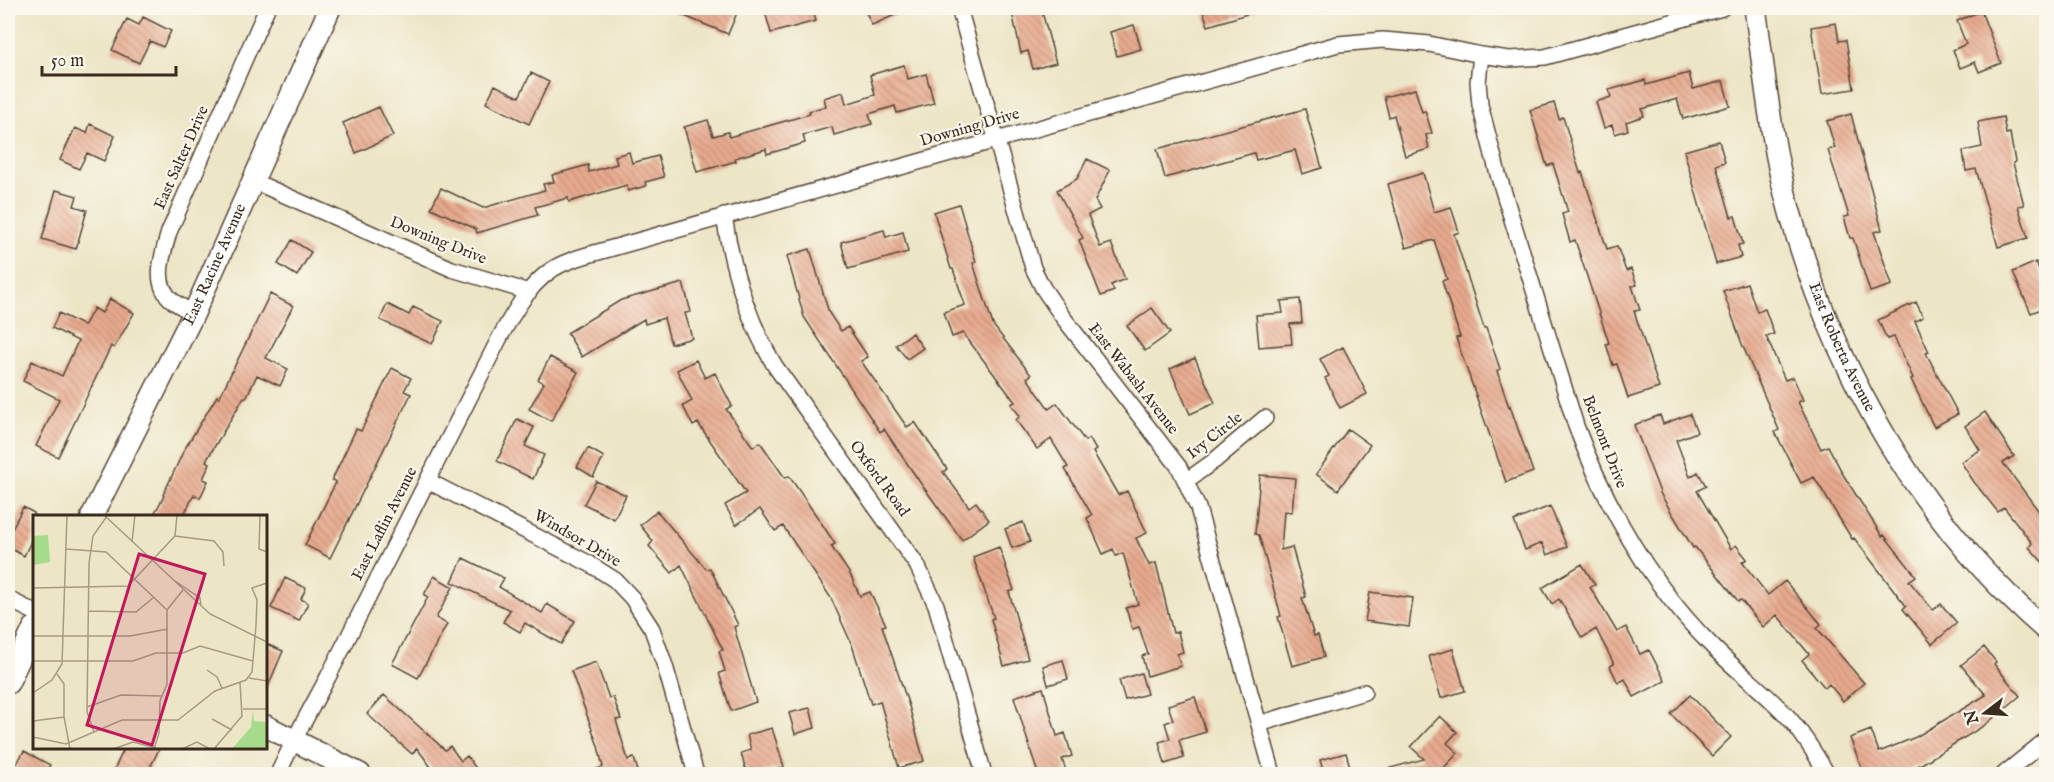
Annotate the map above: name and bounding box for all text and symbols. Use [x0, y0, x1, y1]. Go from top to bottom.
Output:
scale bar [42, 39, 176, 77]
text: 50 m [51, 50, 84, 73]
street label: East Salter Drive [150, 103, 214, 213]
street label: Downing Drive [918, 104, 1022, 152]
street label: East Racine Avenue [179, 201, 251, 329]
street label: Downing Drive [387, 213, 489, 269]
street label: East Roberta Avenue [1803, 280, 1879, 415]
street label: East Wabash Avenue [1083, 319, 1183, 439]
street label: Belmont Drive [1577, 393, 1631, 491]
street label: Ivy Circle [1183, 408, 1247, 464]
street label: Oxford Road [845, 437, 914, 521]
street label: East Laflin Avenue [348, 464, 422, 584]
street label: Windsor Drive [530, 506, 624, 572]
inset map [33, 515, 267, 749]
north arrow [1955, 683, 2015, 743]
text: N [1961, 707, 1984, 727]

